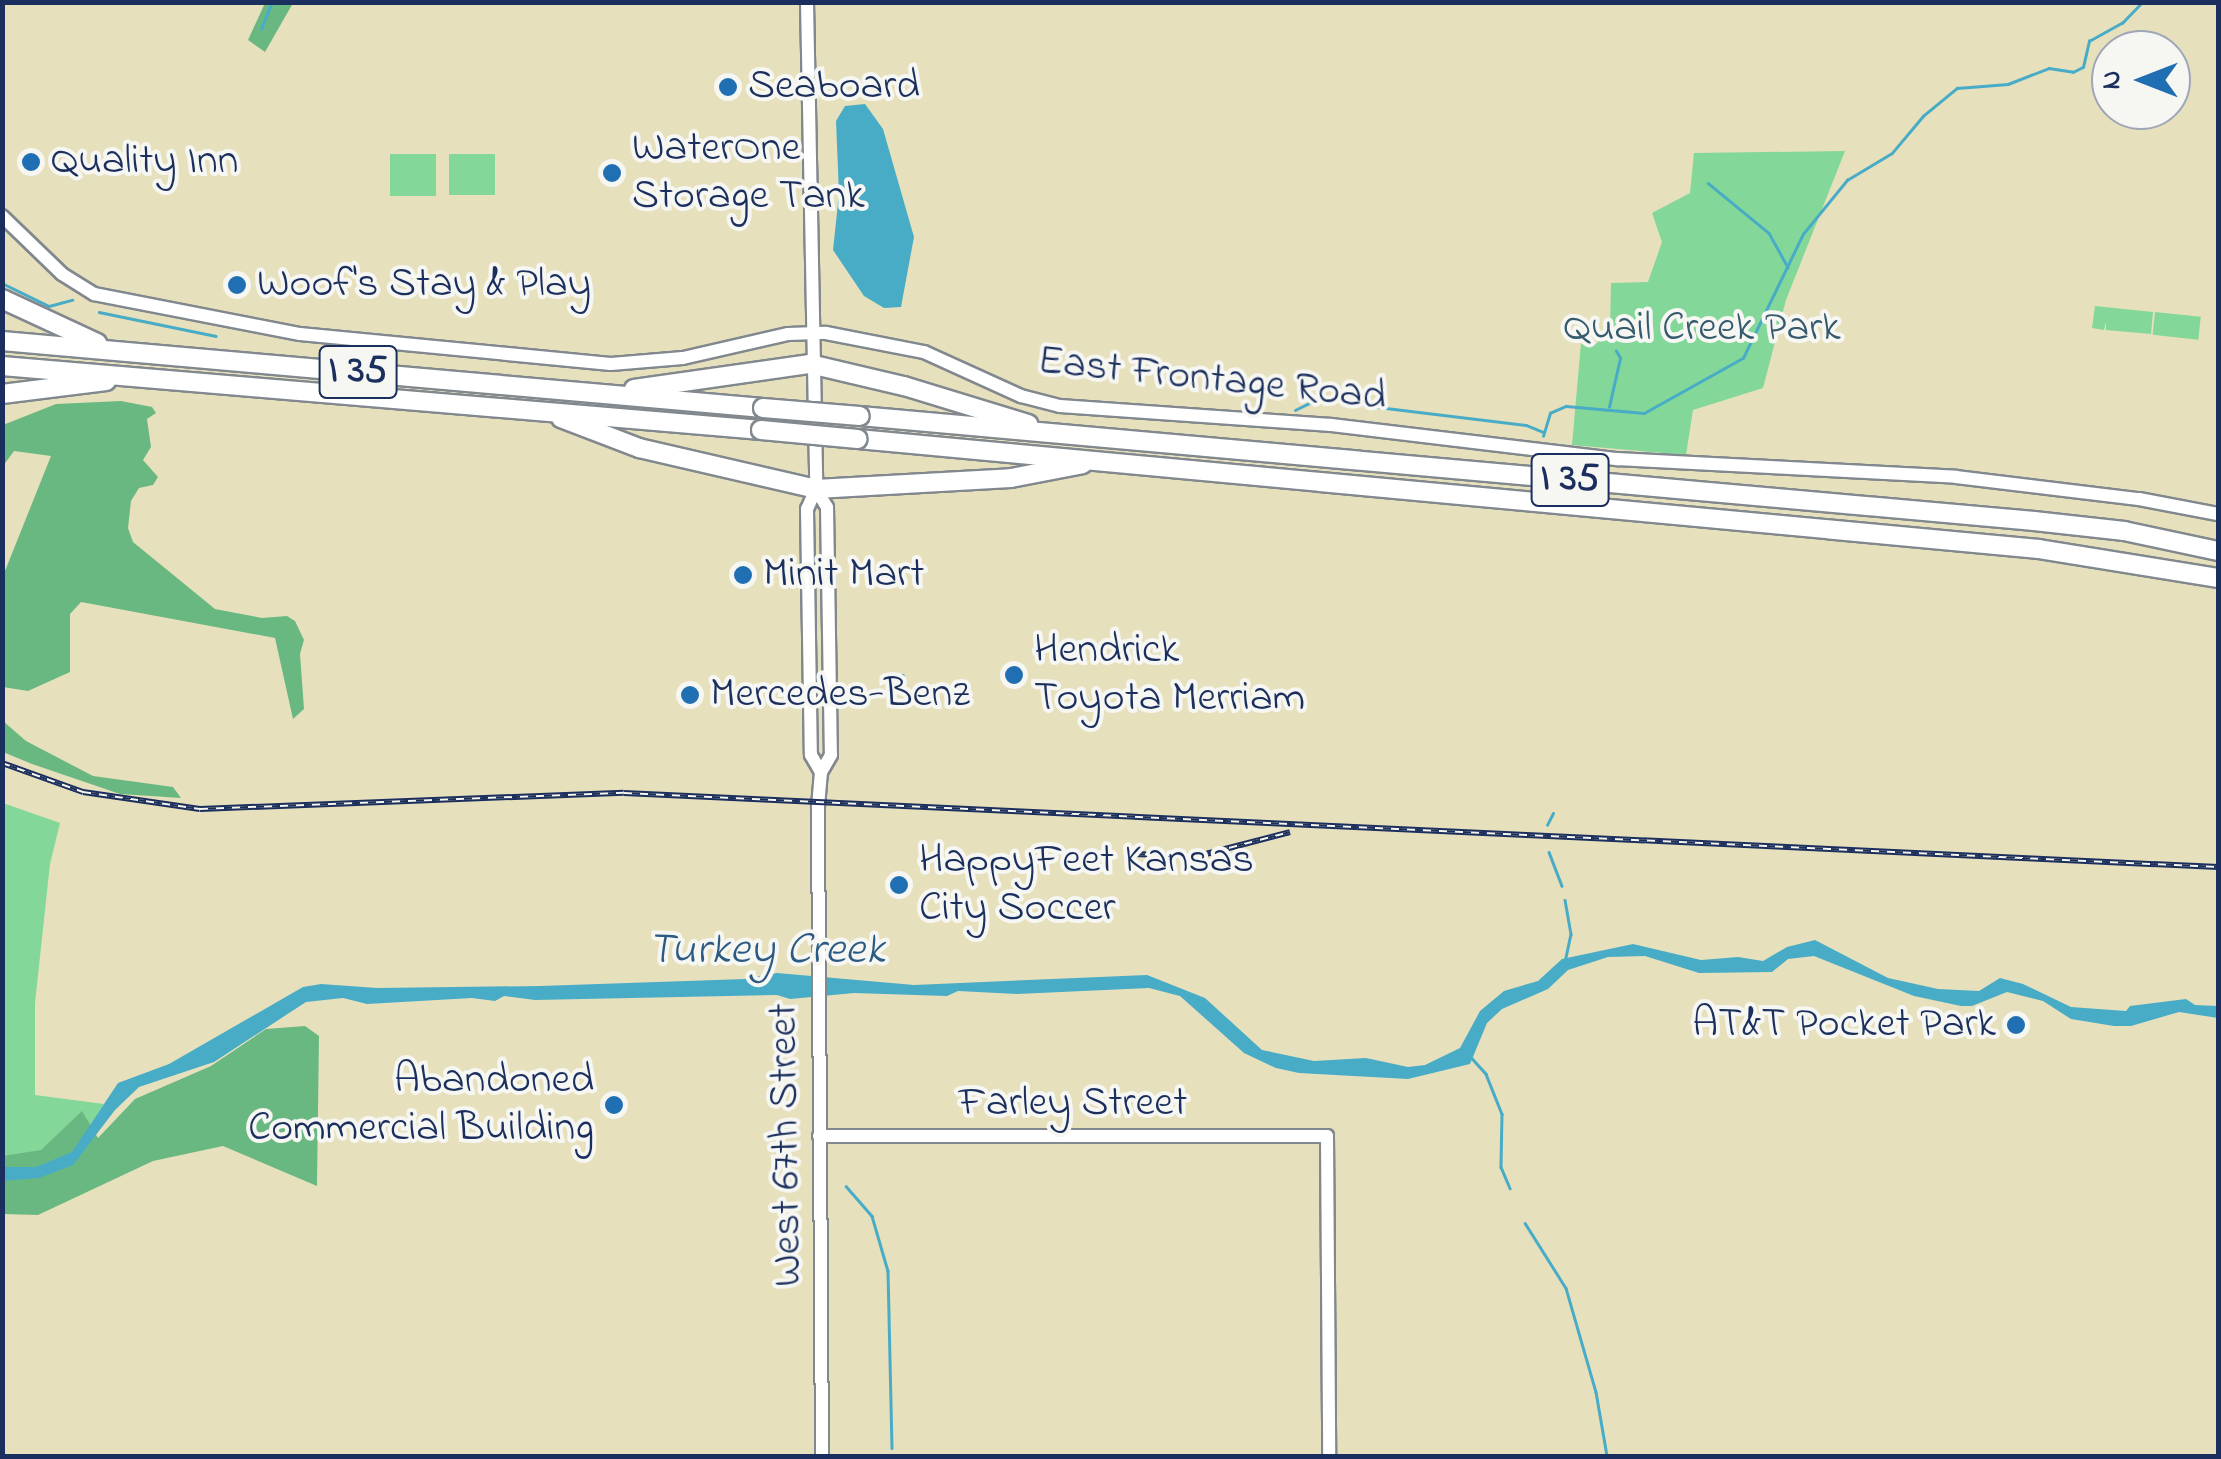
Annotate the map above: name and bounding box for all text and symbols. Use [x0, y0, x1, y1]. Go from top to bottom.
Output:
north arrow [2091, 30, 2191, 130]
place label: Seaboard [748, 62, 920, 112]
text: N [2092, 71, 2133, 89]
marker: Seaboard [717, 76, 739, 98]
place label: WaterOne Storage Tank [632, 124, 865, 222]
place label: Quality Inn [51, 137, 238, 187]
marker: Quality Inn [20, 151, 42, 173]
marker: WaterOne Storage Tank [601, 162, 623, 184]
place label: Woof's Stay & Play [257, 260, 591, 310]
marker: Woof's Stay & Play [226, 274, 248, 296]
park label: Quail Creek Park [1563, 304, 1841, 354]
road number: I 35 [318, 337, 398, 407]
street label: East Frontage Road [1035, 337, 1389, 423]
road number: I 35 [1530, 445, 1610, 515]
place label: Minit Mart [763, 550, 924, 600]
marker: Minit Mart [732, 564, 754, 586]
place label: Hendrick Toyota Merriam [1034, 626, 1305, 724]
marker: Hendrick Toyota Merriam [1003, 664, 1025, 686]
place label: Mercedes-Benz [710, 670, 970, 720]
marker: Mercedes-Benz [679, 684, 701, 706]
place label: HappyFeet Kansas City Soccer [919, 836, 1254, 934]
marker: HappyFeet Kansas City Soccer [888, 874, 910, 896]
water label: Turkey Creek [647, 925, 885, 979]
place label: AT&T Pocket Park [1692, 1000, 1996, 1050]
street label: West 67th Street [759, 1003, 815, 1287]
marker: AT&T Pocket Park [2005, 1014, 2027, 1036]
place label: Abandoned Commercial Building [248, 1056, 594, 1154]
street label: Farley Street [959, 1079, 1187, 1129]
marker: Abandoned Commercial Building [603, 1094, 625, 1116]

